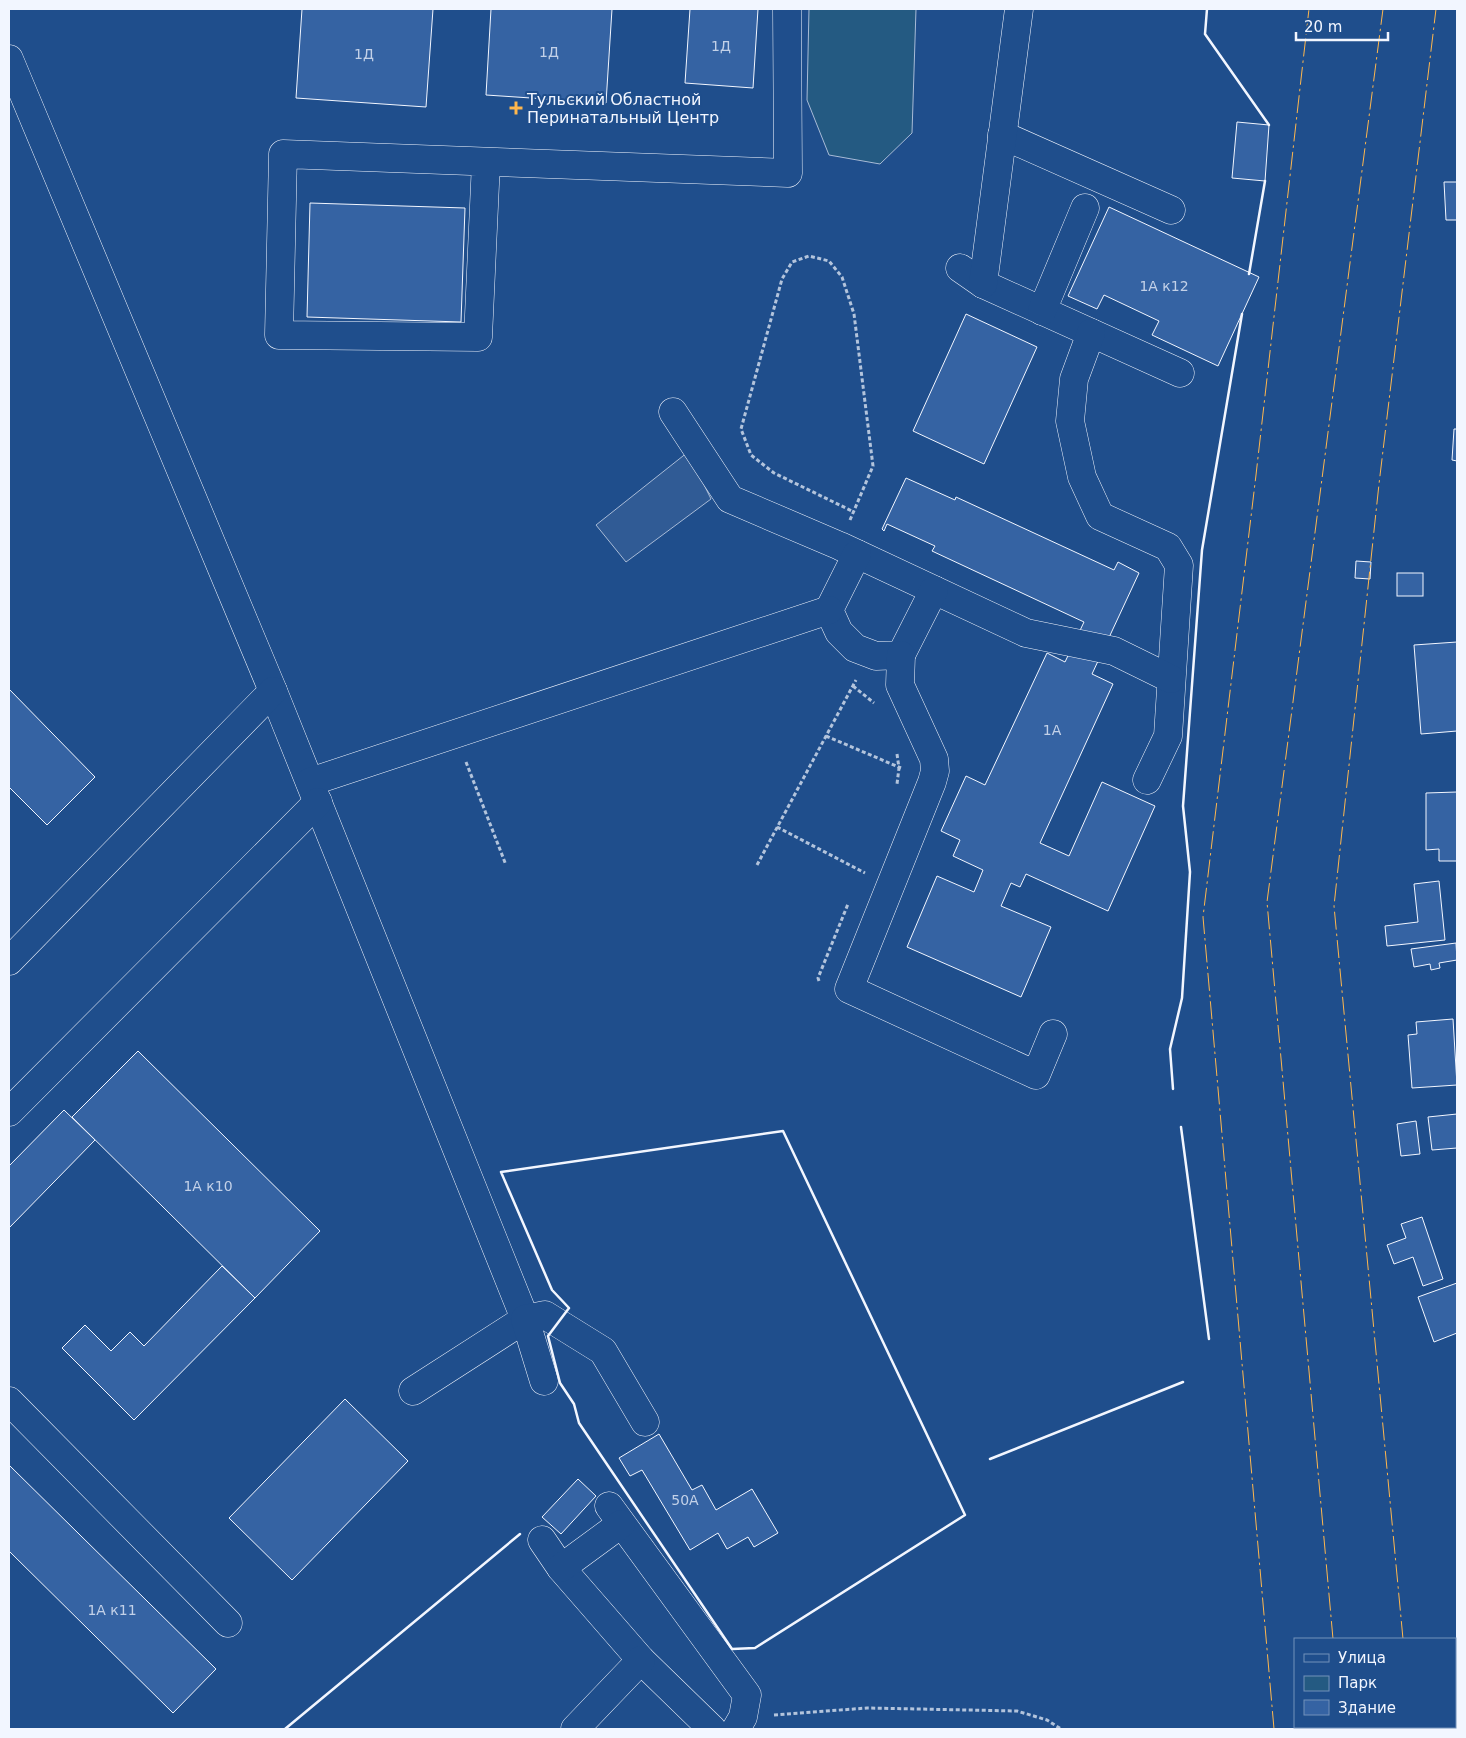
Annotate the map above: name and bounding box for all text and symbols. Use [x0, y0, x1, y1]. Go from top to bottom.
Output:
scale bar [1296, 10, 1388, 42]
text: 20 m [1304, 18, 1342, 36]
house number: 1Д [711, 38, 731, 54]
house number: 1Д [539, 44, 559, 60]
house number: 1Д [354, 46, 374, 62]
place label: Тульский Областной Перинатальный Центр [526, 90, 719, 127]
marker: Тульский Областной Перинатальный Центр [509, 101, 523, 115]
house number: 1А к12 [1139, 278, 1189, 294]
house number: 1А [1043, 722, 1062, 738]
house number: 1А к10 [183, 1178, 233, 1194]
house number: 50А [671, 1492, 699, 1508]
house number: 1А к11 [87, 1602, 137, 1618]
legend [1294, 1638, 1456, 1728]
text: Улица [1338, 1649, 1386, 1667]
text: Парк [1338, 1674, 1377, 1692]
text: Здание [1338, 1699, 1396, 1717]

